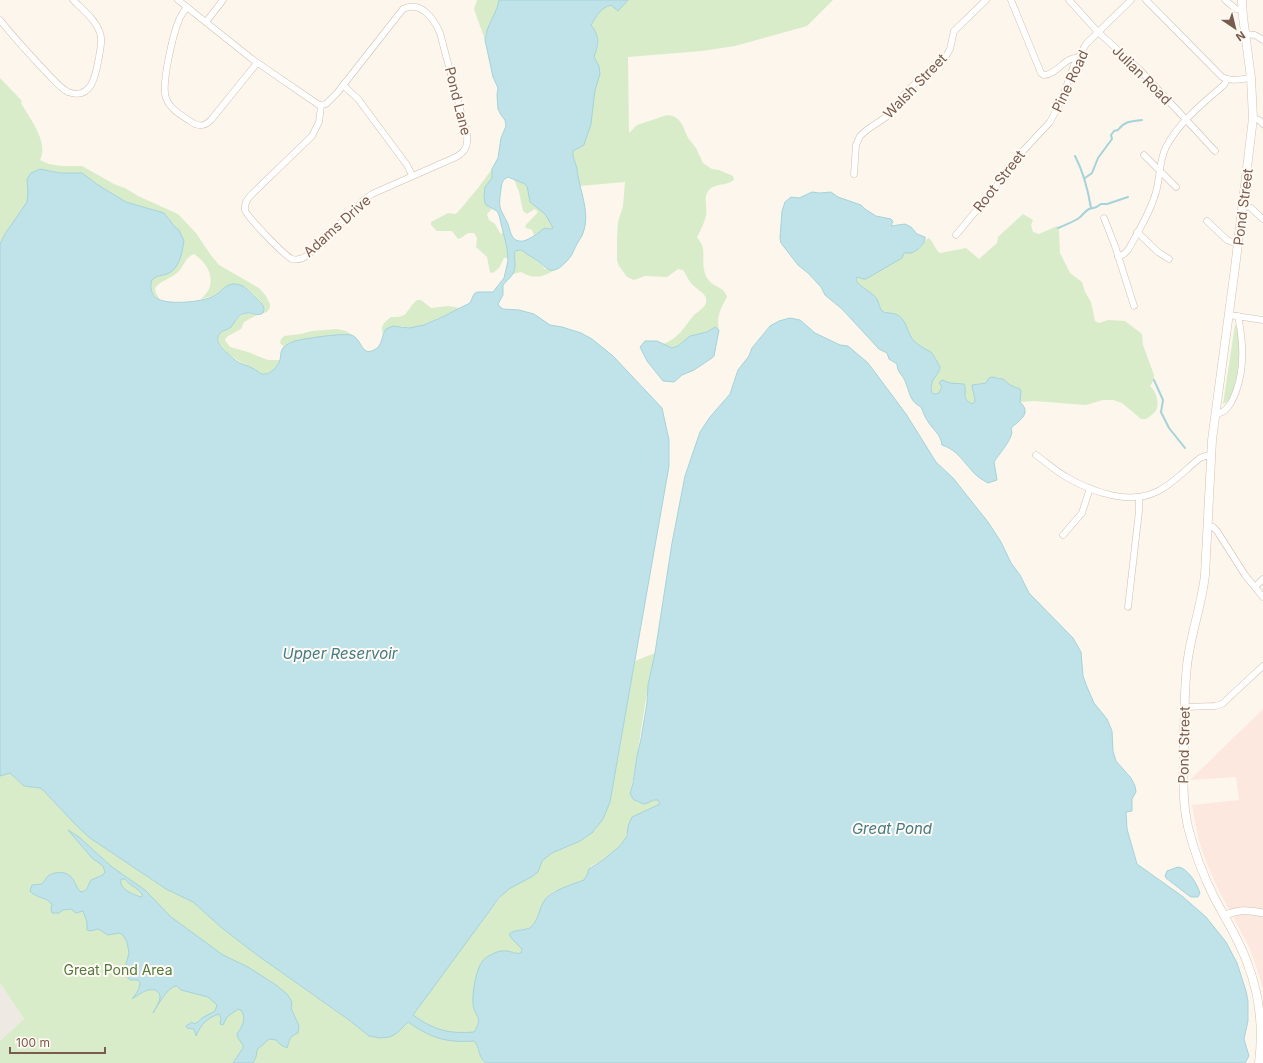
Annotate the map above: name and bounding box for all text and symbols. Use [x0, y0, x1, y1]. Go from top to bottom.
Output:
north arrow [1215, 8, 1255, 48]
text: N [1233, 28, 1248, 44]
street label: Julian Road [1109, 41, 1176, 108]
street label: Pine Road [1048, 47, 1091, 115]
street label: Walsh Street [880, 49, 950, 122]
street label: Pond Lane [442, 65, 475, 137]
street label: Root Street [969, 146, 1028, 215]
street label: Pond Street [1229, 167, 1256, 246]
street label: Adams Drive [300, 191, 374, 260]
water label: Upper Reservoir [283, 644, 398, 663]
street label: Pond Street [1174, 706, 1193, 784]
water label: Great Pond [852, 819, 933, 838]
park label: Great Pond Area [63, 961, 173, 978]
scale bar [10, 1029, 105, 1055]
text: 100 m [16, 1035, 50, 1050]

